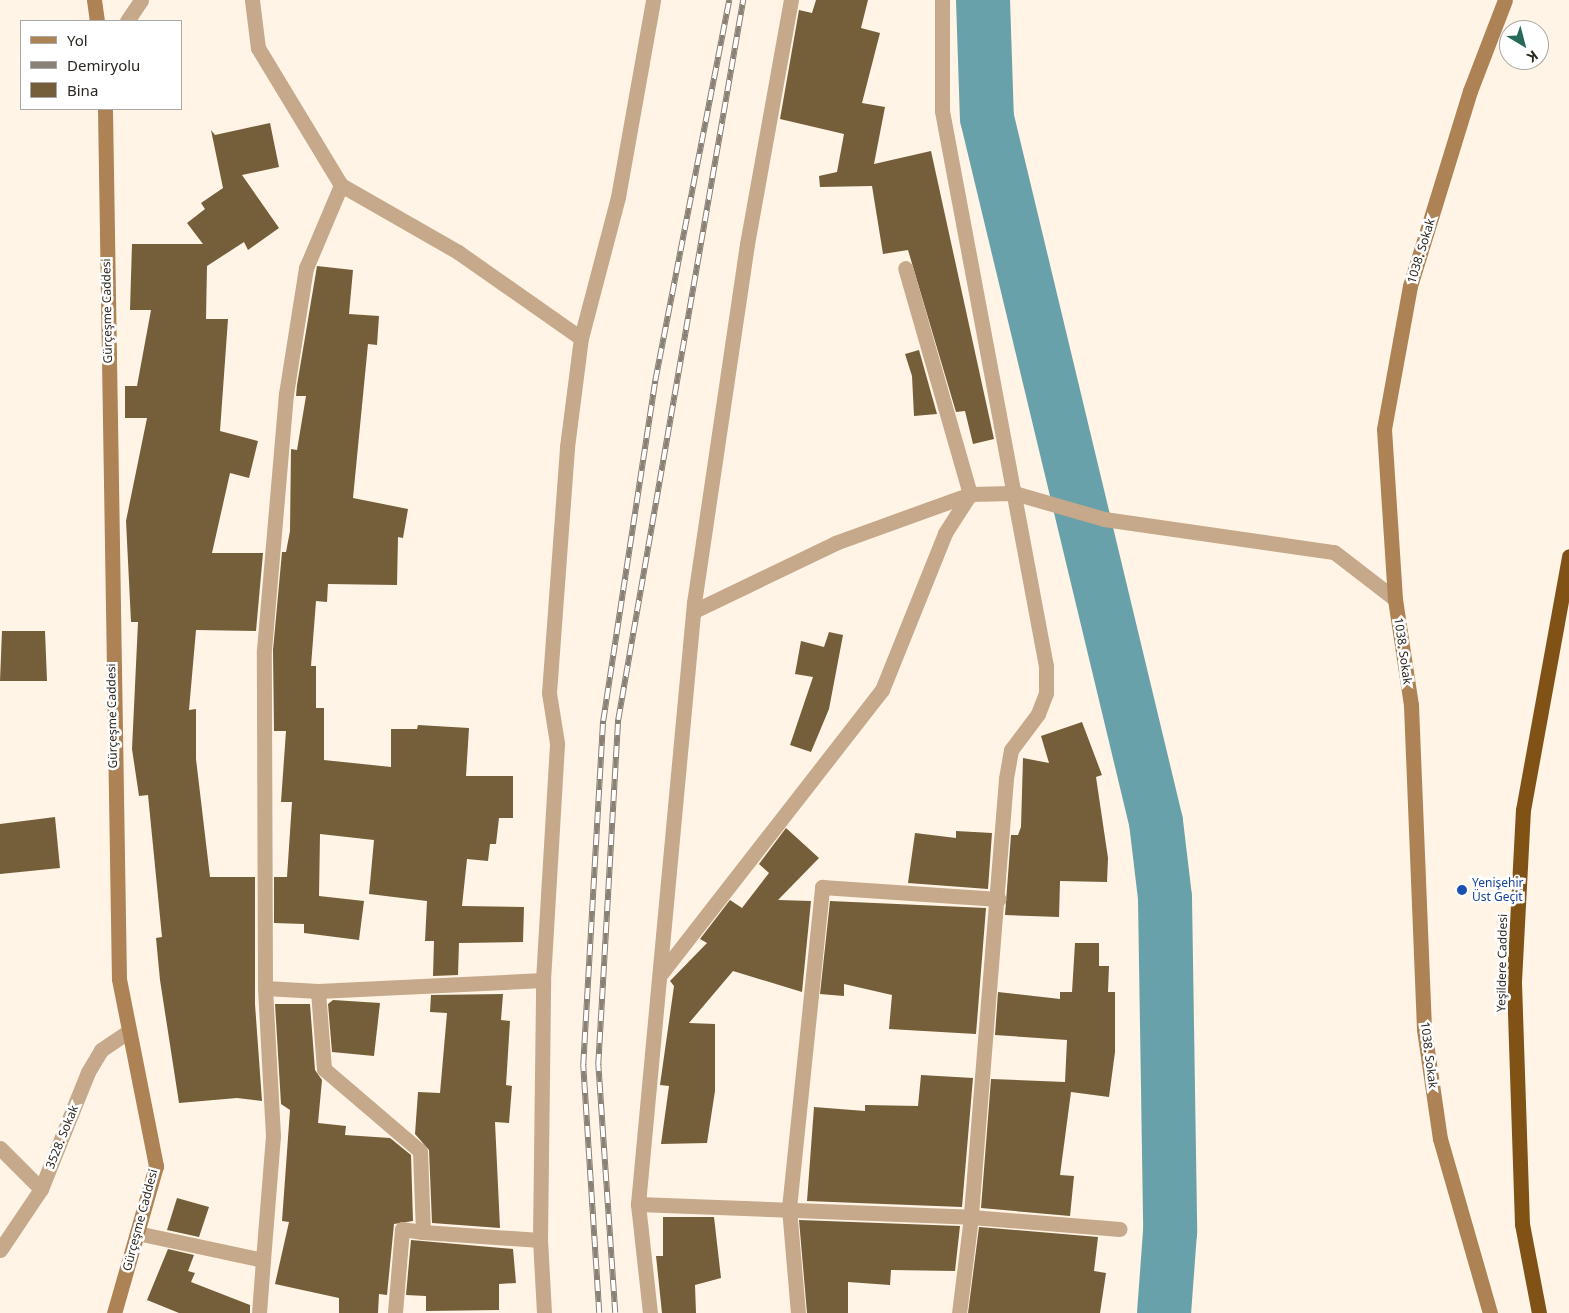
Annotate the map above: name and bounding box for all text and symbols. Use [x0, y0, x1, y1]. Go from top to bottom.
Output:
legend [20, 20, 182, 110]
north arrow [1499, 20, 1549, 70]
text: Yol [67, 30, 88, 50]
text: K [1523, 46, 1542, 67]
text: Demiryolu [67, 55, 140, 75]
text: Bina [67, 80, 98, 100]
street label: 1038. Sokak [1404, 217, 1438, 285]
street label: Gürçeşme Caddesi [99, 258, 115, 364]
street label: 1038. Sokak [1391, 617, 1415, 685]
street label: Gürçeşme Caddesi [104, 663, 120, 769]
place label: Yenişehir Üst Geçit [1472, 876, 1523, 904]
marker: Yenişehir Üst Geçit [1456, 884, 1468, 896]
street label: Yeşildere Caddesi [1494, 914, 1510, 1012]
street label: 1038. Sokak [1418, 1021, 1440, 1089]
street label: 3528. Sokak [43, 1103, 81, 1171]
street label: Gürçeşme Caddesi [119, 1167, 161, 1273]

